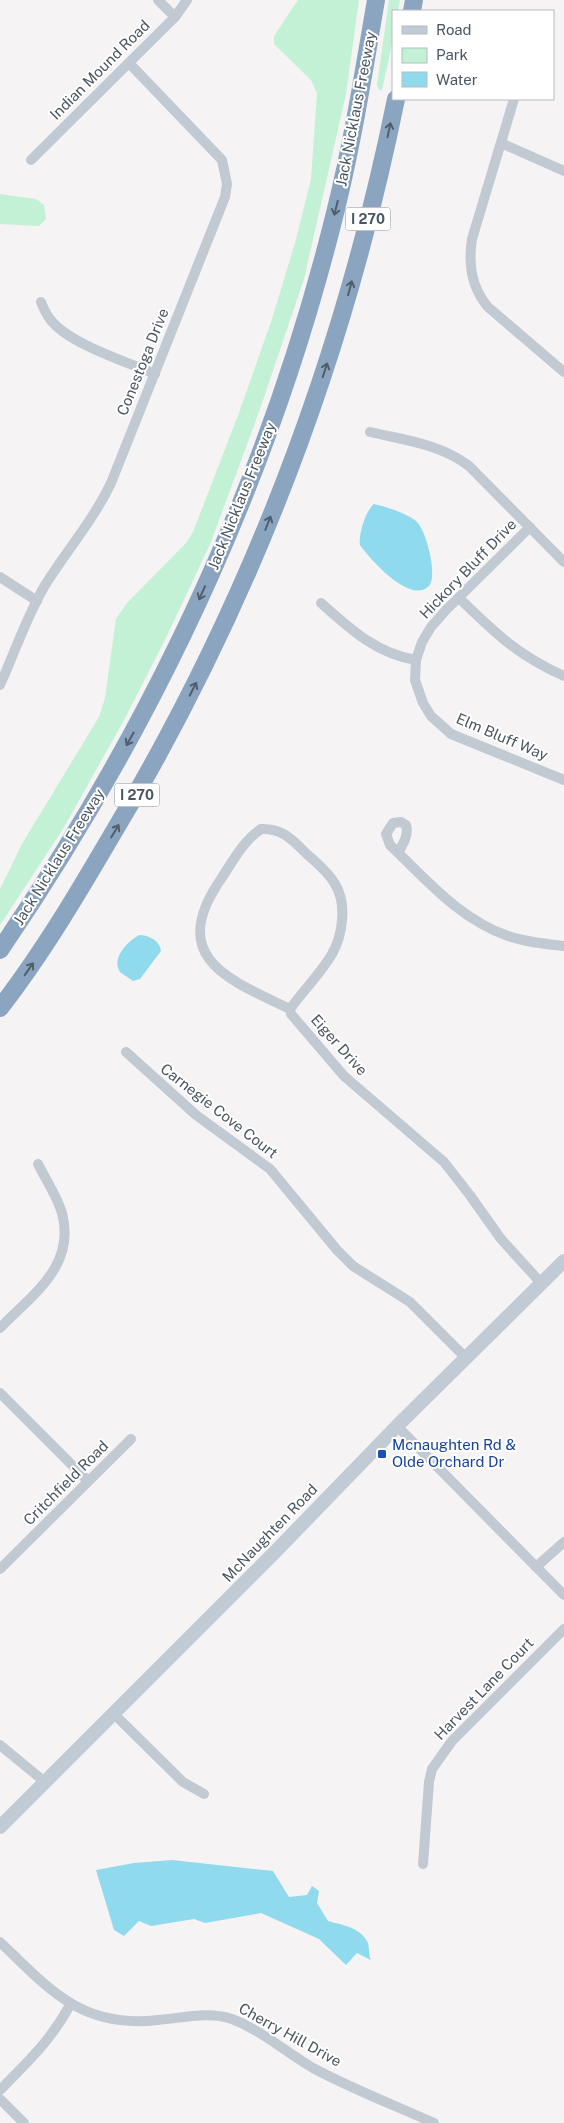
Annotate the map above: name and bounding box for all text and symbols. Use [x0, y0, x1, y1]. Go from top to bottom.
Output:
legend [392, 10, 554, 100]
street label: Indian Mound Road [46, 16, 153, 123]
text: Road [436, 21, 472, 38]
street label: Jack Nicklaus Freeway [332, 30, 379, 188]
text: Park [436, 46, 468, 63]
text: Water [436, 71, 478, 88]
one-way arrow [385, 123, 394, 139]
one-way arrow [331, 199, 340, 215]
road number: I 270 [346, 208, 390, 230]
one-way arrow [345, 280, 355, 296]
street label: Conestoga Drive [113, 306, 172, 418]
one-way arrow [320, 363, 330, 379]
street label: Jack Nicklaus Freeway [204, 420, 279, 572]
street label: Hickory Bluff Drive [416, 515, 519, 622]
one-way arrow [264, 516, 274, 531]
one-way arrow [197, 585, 207, 600]
one-way arrow [189, 682, 198, 697]
street label: Elm Bluff Way [454, 710, 551, 763]
one-way arrow [125, 731, 135, 746]
road number: I 270 [114, 784, 160, 806]
street label: Jack Nicklaus Freeway [10, 785, 108, 928]
one-way arrow [110, 825, 120, 839]
one-way arrow [24, 962, 34, 976]
street label: Eiger Drive [308, 1011, 371, 1079]
street label: Carnegie Cove Court [157, 1060, 281, 1162]
place label: Mcnaughten Rd & Olde Orchard Dr [392, 1436, 516, 1470]
street label: Critchfield Road [20, 1437, 111, 1528]
marker: Mcnaughten Rd & Olde Orchard Dr [376, 1448, 388, 1460]
street label: McNaughten Road [219, 1480, 321, 1585]
street label: Harvest Lane Court [431, 1634, 537, 1743]
street label: Cherry Hill Drive [236, 1999, 345, 2070]

